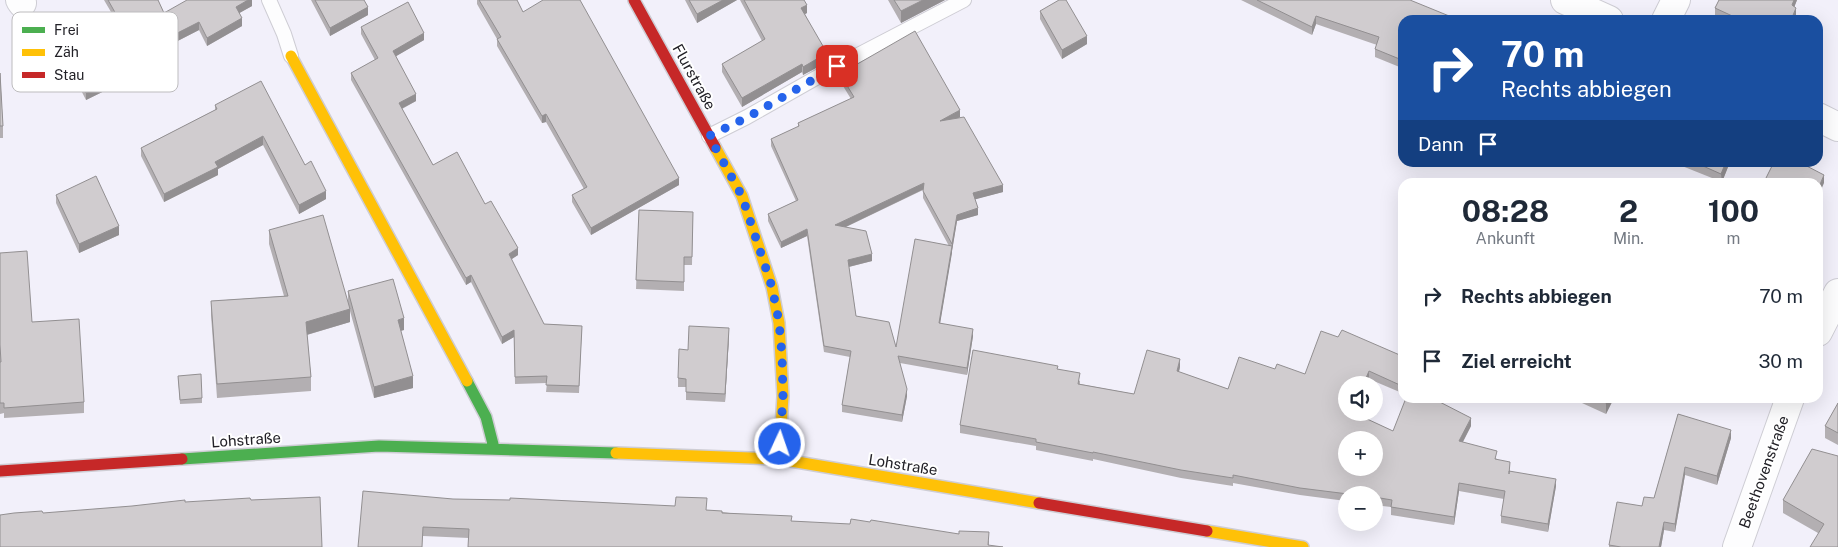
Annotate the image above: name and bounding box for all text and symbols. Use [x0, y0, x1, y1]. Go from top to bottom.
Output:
legend [12, 12, 178, 92]
text: Frei [54, 22, 79, 38]
text: 70 m [1501, 34, 1584, 75]
icon: right [1418, 35, 1483, 100]
street label: Flurstraße [669, 41, 719, 113]
text: Zäh [54, 44, 79, 60]
pin [816, 45, 858, 87]
icon: arrive [823, 52, 851, 80]
text: Stau [54, 67, 84, 83]
text: Rechts abbiegen [1501, 76, 1672, 102]
icon: arrive [1474, 130, 1502, 158]
text: Dann [1418, 133, 1464, 155]
text: 08:28 [1462, 193, 1549, 229]
text: 2 [1619, 193, 1638, 229]
text: 100 [1708, 193, 1759, 229]
text: Ankunft [1476, 229, 1535, 248]
text: Min. [1613, 229, 1644, 248]
text: m [1727, 229, 1740, 248]
icon: right [1418, 282, 1446, 310]
text: Rechts abbiegen [1461, 285, 1612, 307]
text: 70 m [1759, 285, 1803, 307]
icon: arrive [1418, 347, 1446, 375]
text: Ziel erreicht [1461, 350, 1572, 372]
text: 30 m [1758, 350, 1803, 372]
map controls [1338, 376, 1383, 531]
button: sound [1338, 376, 1383, 421]
street label: Beethovenstraße [1735, 413, 1792, 530]
position arrow [753, 417, 805, 469]
street label: Lohstraße [211, 429, 281, 450]
button: + [1338, 431, 1383, 476]
street label: Lohstraße [867, 451, 939, 478]
button: − [1338, 486, 1383, 531]

